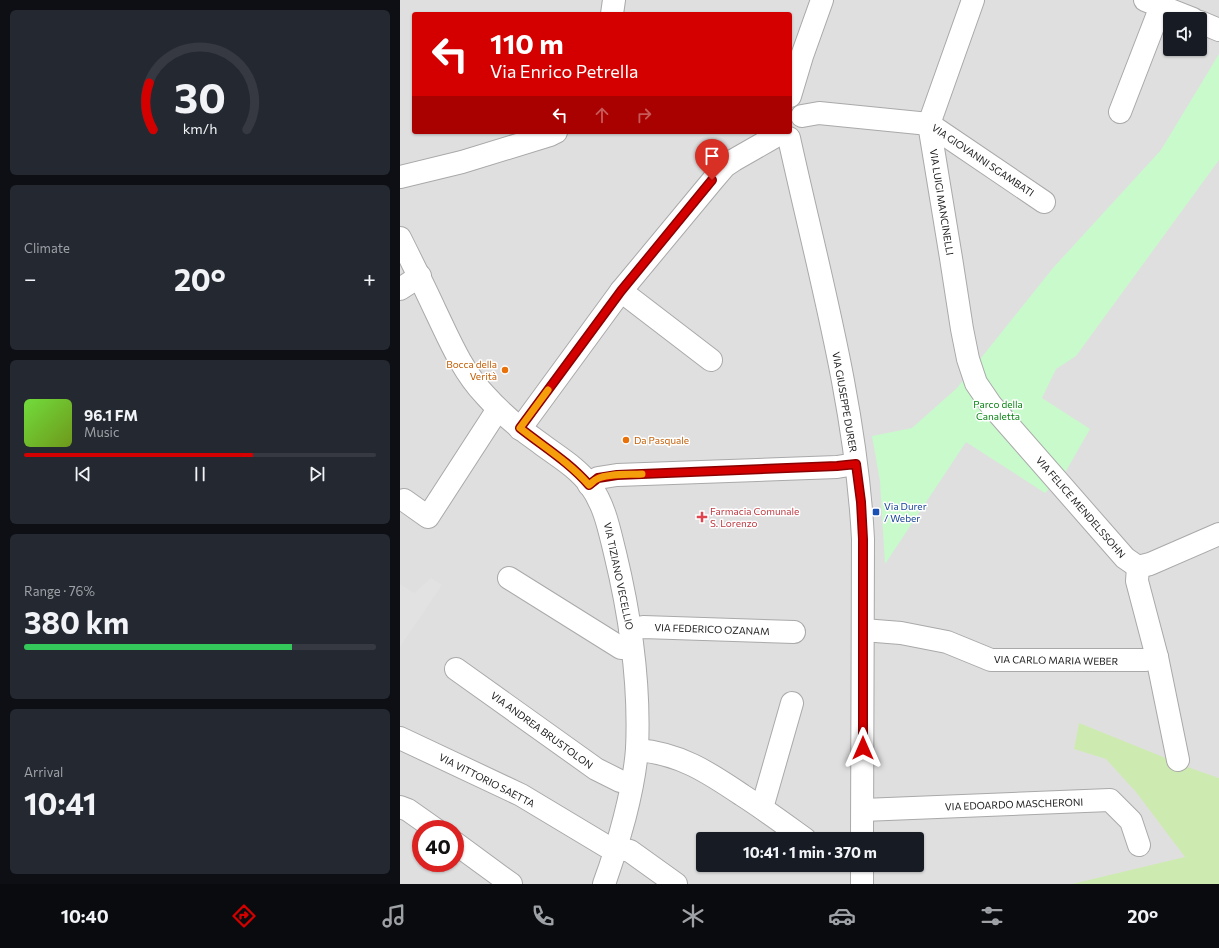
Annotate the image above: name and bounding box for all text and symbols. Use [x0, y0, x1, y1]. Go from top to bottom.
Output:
map controls [1163, 12, 1207, 56]
button: sound [1163, 12, 1207, 56]
text: 110 m [490, 26, 564, 60]
icon: left [424, 28, 476, 80]
text: Via Enrico Petrella [490, 60, 638, 82]
text: 30 [174, 71, 226, 122]
icon: left [549, 104, 571, 126]
icon: ahead [591, 104, 613, 126]
icon: right [633, 104, 655, 126]
text: km/h [183, 119, 217, 137]
street label: VIA GIOVANNI SGAMBATI [930, 121, 1036, 199]
pin [695, 139, 729, 180]
icon: arrive [701, 145, 723, 167]
street label: VIA LUIGI MANCINELLI [928, 148, 956, 256]
text: Climate [24, 240, 70, 256]
text: 20° [174, 260, 226, 297]
text: − [24, 265, 37, 292]
text: + [363, 265, 376, 292]
street label: VIA GIUSEPPE DURER [830, 351, 860, 454]
place label: Bocca della Verità [446, 358, 497, 382]
marker: Bocca della Verità [500, 365, 510, 375]
park label: Parco della Canaletta [973, 398, 1023, 422]
text: 96.1 FM [84, 406, 138, 424]
text: Music [84, 424, 119, 440]
place label: Da Pasquale [634, 434, 689, 446]
marker: Da Pasquale [621, 435, 631, 445]
street label: VIA FELICE MENDELSSOHN [1034, 454, 1128, 560]
icon: previous [72, 463, 94, 485]
icon: pause [189, 463, 211, 485]
icon: next [306, 463, 328, 485]
place label: Via Durer / Weber [884, 500, 927, 524]
place label: Farmacia Comunale S. Lorenzo [710, 505, 799, 529]
marker: Via Durer / Weber [871, 507, 881, 517]
marker: Farmacia Comunale S. Lorenzo [697, 512, 707, 522]
street label: VIA TIZIANO VECELLIO [602, 521, 636, 631]
text: Range · 76% [24, 583, 95, 599]
text: 380 km [24, 603, 129, 640]
street label: VIA FEDERICO OZANAM [654, 621, 770, 637]
street label: VIA CARLO MARIA WEBER [994, 653, 1119, 667]
street label: VIA ANDREA BRUSTOLON [489, 689, 595, 771]
position arrow [842, 727, 884, 769]
street label: VIA VITTORIO SAETTA [437, 751, 537, 809]
text: Arrival [24, 764, 63, 780]
text: 10:41 [24, 784, 97, 821]
street label: VIA EDOARDO MASCHERONI [945, 796, 1083, 812]
speed limit sign: 40 [412, 820, 464, 872]
text: 10:41 · 1 min · 370 m [743, 843, 877, 861]
icon: directions [230, 902, 258, 930]
icon: music [380, 902, 408, 930]
icon: phone [529, 902, 557, 930]
icon: climate [679, 902, 707, 930]
icon: car [828, 902, 856, 930]
icon: filters [978, 902, 1006, 930]
text: 10:40 [61, 905, 109, 927]
text: 20° [1127, 905, 1158, 927]

